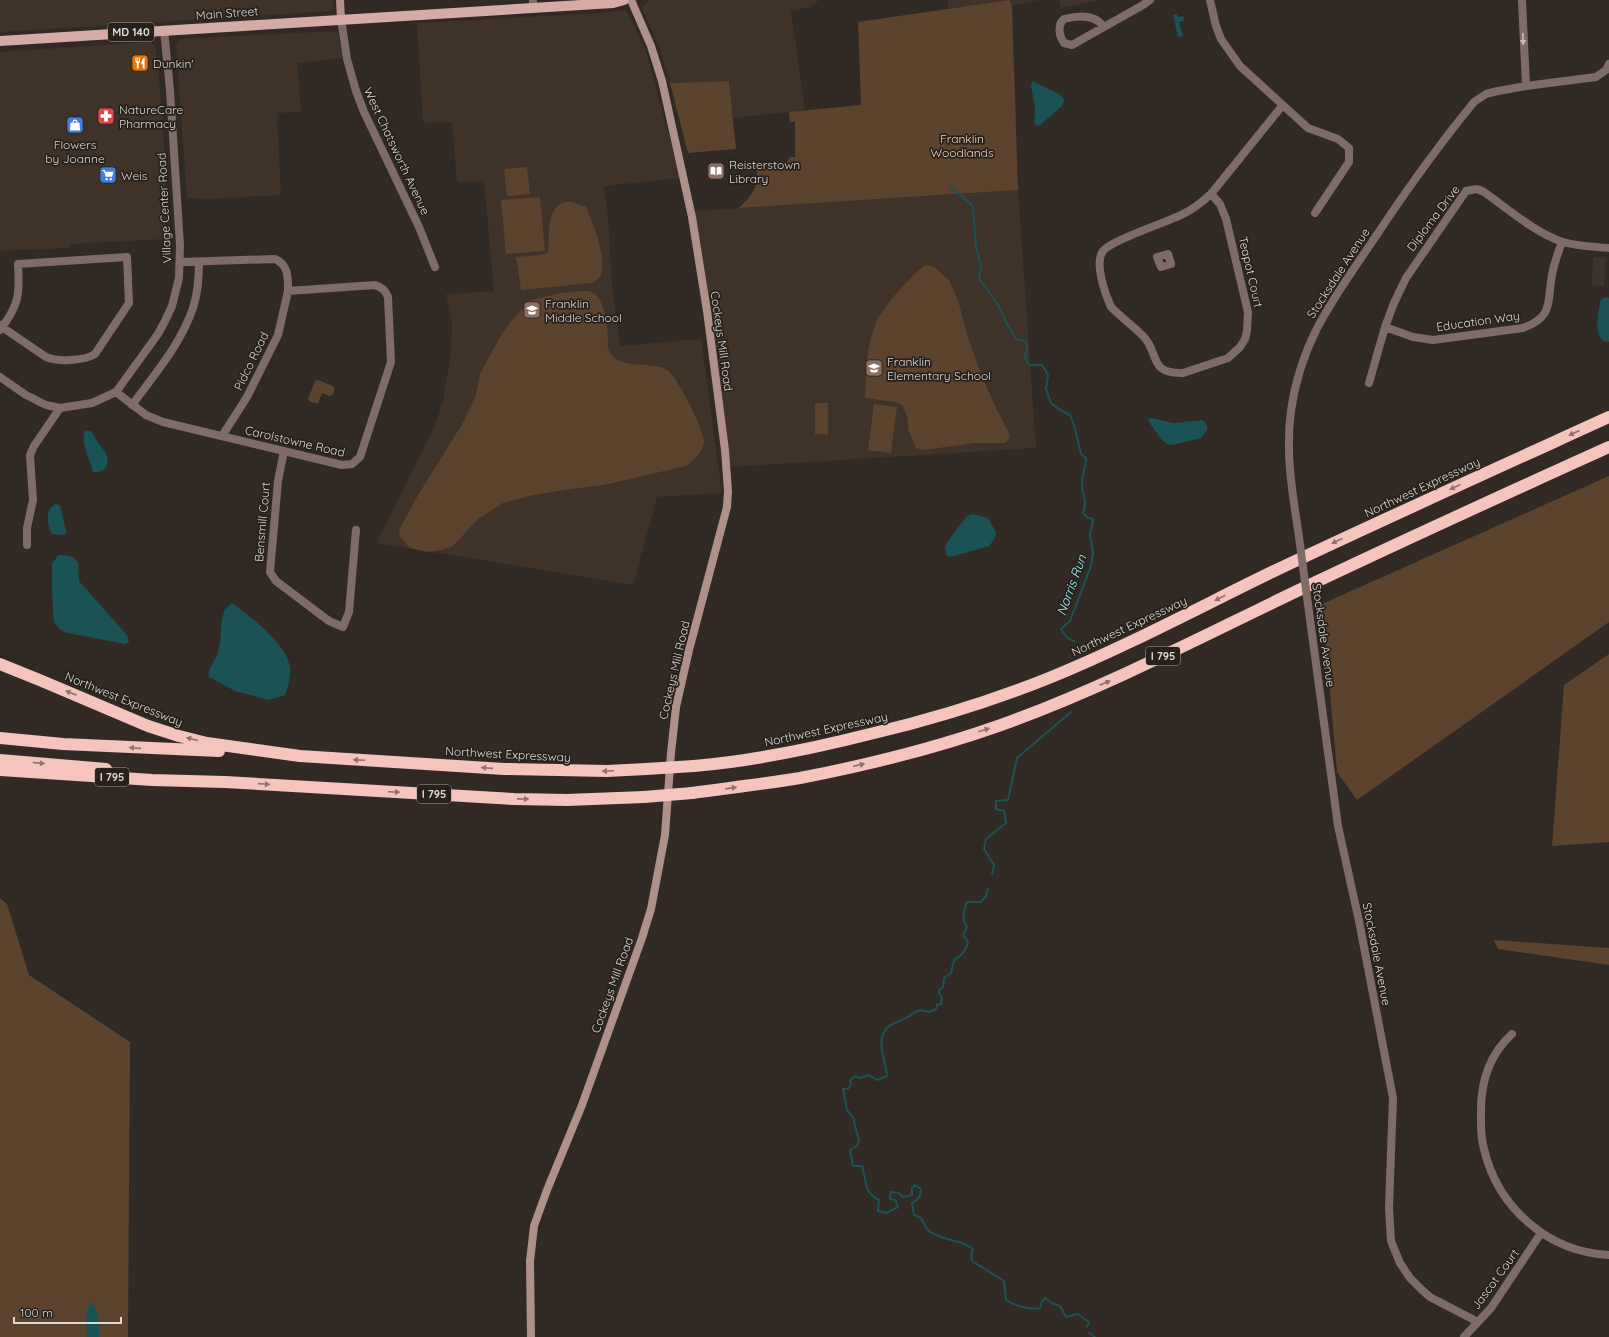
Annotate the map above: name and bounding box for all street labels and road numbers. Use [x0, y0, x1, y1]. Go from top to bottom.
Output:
street label: Main Street [195, 3, 259, 23]
road number: MD 140 [108, 23, 154, 41]
street label: West Chatsworth Avenue [361, 85, 433, 217]
street label: Village Center Road [154, 152, 174, 264]
street label: Diploma Drive [1403, 182, 1463, 254]
street label: Stocksdale Avenue [1303, 225, 1373, 321]
street label: Teapot Court [1236, 235, 1266, 309]
street label: Cockeys Mill Road [708, 290, 736, 392]
street label: Education Way [1435, 308, 1521, 334]
street label: Pidco Road [230, 329, 272, 393]
street label: Carolstowne Road [244, 422, 346, 460]
street label: Northwest Expressway [1362, 454, 1482, 520]
street label: Bensmill Court [251, 481, 273, 563]
street label: Stocksdale Avenue [1309, 582, 1339, 688]
street label: Northwest Expressway [1069, 593, 1189, 659]
street label: Cockeys Mill Road [655, 619, 693, 721]
road number: I 795 [1146, 647, 1180, 665]
street label: Northwest Expressway [63, 668, 185, 730]
street label: Northwest Expressway [763, 709, 889, 749]
street label: Northwest Expressway [445, 743, 571, 765]
road number: I 795 [95, 768, 129, 786]
road number: I 795 [417, 785, 451, 803]
street label: Stocksdale Avenue [1360, 901, 1394, 1007]
street label: Cockeys Mill Road [588, 935, 636, 1035]
street label: Jascot Court [1468, 1246, 1522, 1312]

